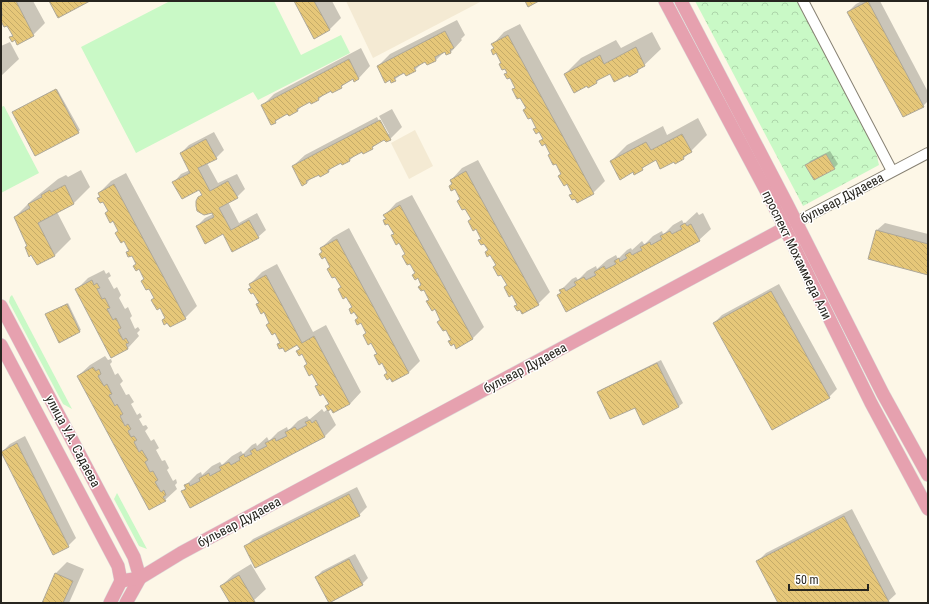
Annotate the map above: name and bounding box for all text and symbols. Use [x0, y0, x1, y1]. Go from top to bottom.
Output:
street label: бульвар Дудаева [798, 170, 886, 226]
street label: проспект Мохаммеда Али [759, 188, 835, 322]
street label: бульвар Дудаева [481, 340, 569, 396]
street label: улица У.А. Садаева [42, 392, 104, 490]
street label: бульвар Дудаева [195, 494, 283, 550]
scale bar [789, 566, 868, 592]
text: 50 m [795, 573, 819, 587]

